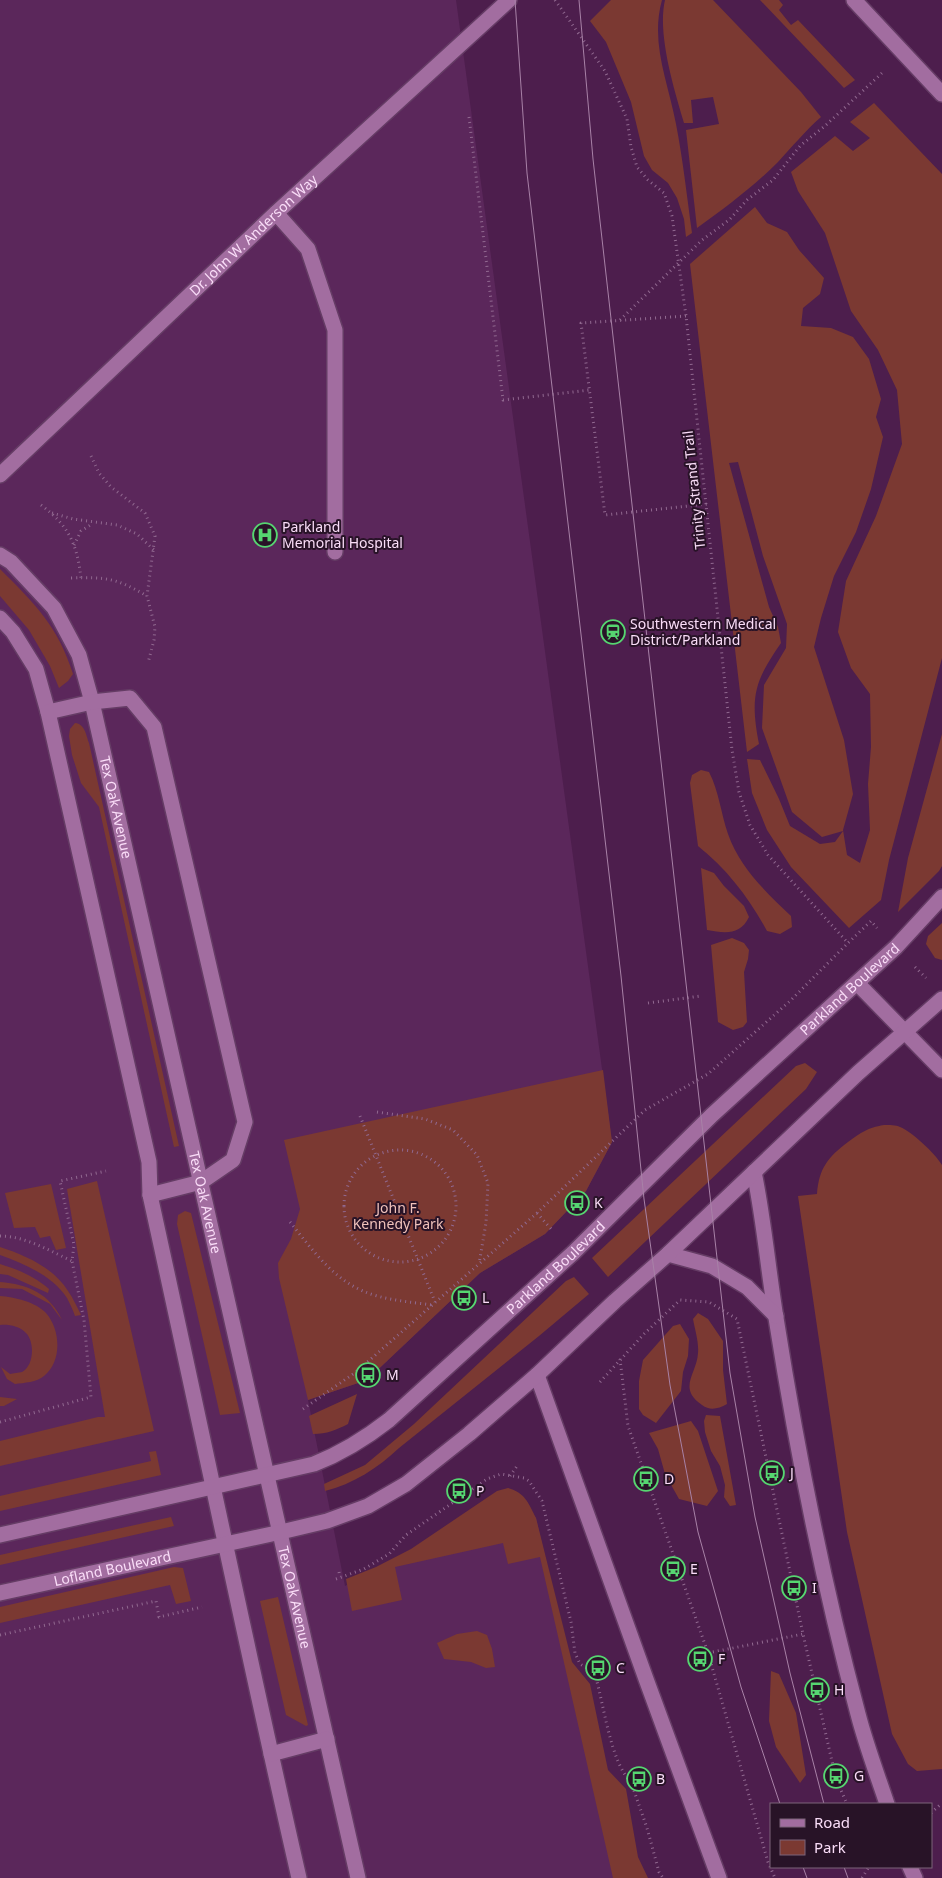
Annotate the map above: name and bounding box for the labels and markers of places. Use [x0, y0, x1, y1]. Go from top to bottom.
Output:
place label: Parkland Memorial Hospital [282, 517, 403, 552]
hospital icon: Parkland Memorial Hospital [252, 522, 278, 548]
place label: Southwestern Medical District/Parkland [630, 614, 776, 649]
station icon: Southwestern Medical District/Parkland [600, 619, 626, 645]
bus stop icon: K [564, 1190, 590, 1216]
place label: K [594, 1193, 603, 1212]
bus stop icon: L [451, 1285, 477, 1311]
place label: L [482, 1288, 489, 1307]
bus stop icon: M [355, 1362, 381, 1388]
place label: M [386, 1365, 399, 1384]
bus stop icon: J [759, 1460, 785, 1486]
place label: J [788, 1463, 794, 1482]
bus stop icon: D [633, 1466, 659, 1492]
place label: D [664, 1469, 674, 1488]
bus stop icon: P [446, 1478, 472, 1504]
place label: P [476, 1481, 484, 1500]
bus stop icon: E [660, 1556, 686, 1582]
place label: E [690, 1559, 698, 1578]
bus stop icon: I [781, 1575, 807, 1601]
place label: I [812, 1578, 817, 1597]
bus stop icon: F [687, 1646, 713, 1672]
place label: F [718, 1649, 725, 1668]
bus stop icon: C [585, 1655, 611, 1681]
place label: C [616, 1658, 625, 1677]
bus stop icon: H [804, 1677, 830, 1703]
place label: H [834, 1680, 844, 1699]
bus stop icon: G [823, 1763, 849, 1789]
bus stop icon: B [626, 1766, 652, 1792]
place label: G [854, 1766, 864, 1785]
place label: B [656, 1769, 665, 1788]

